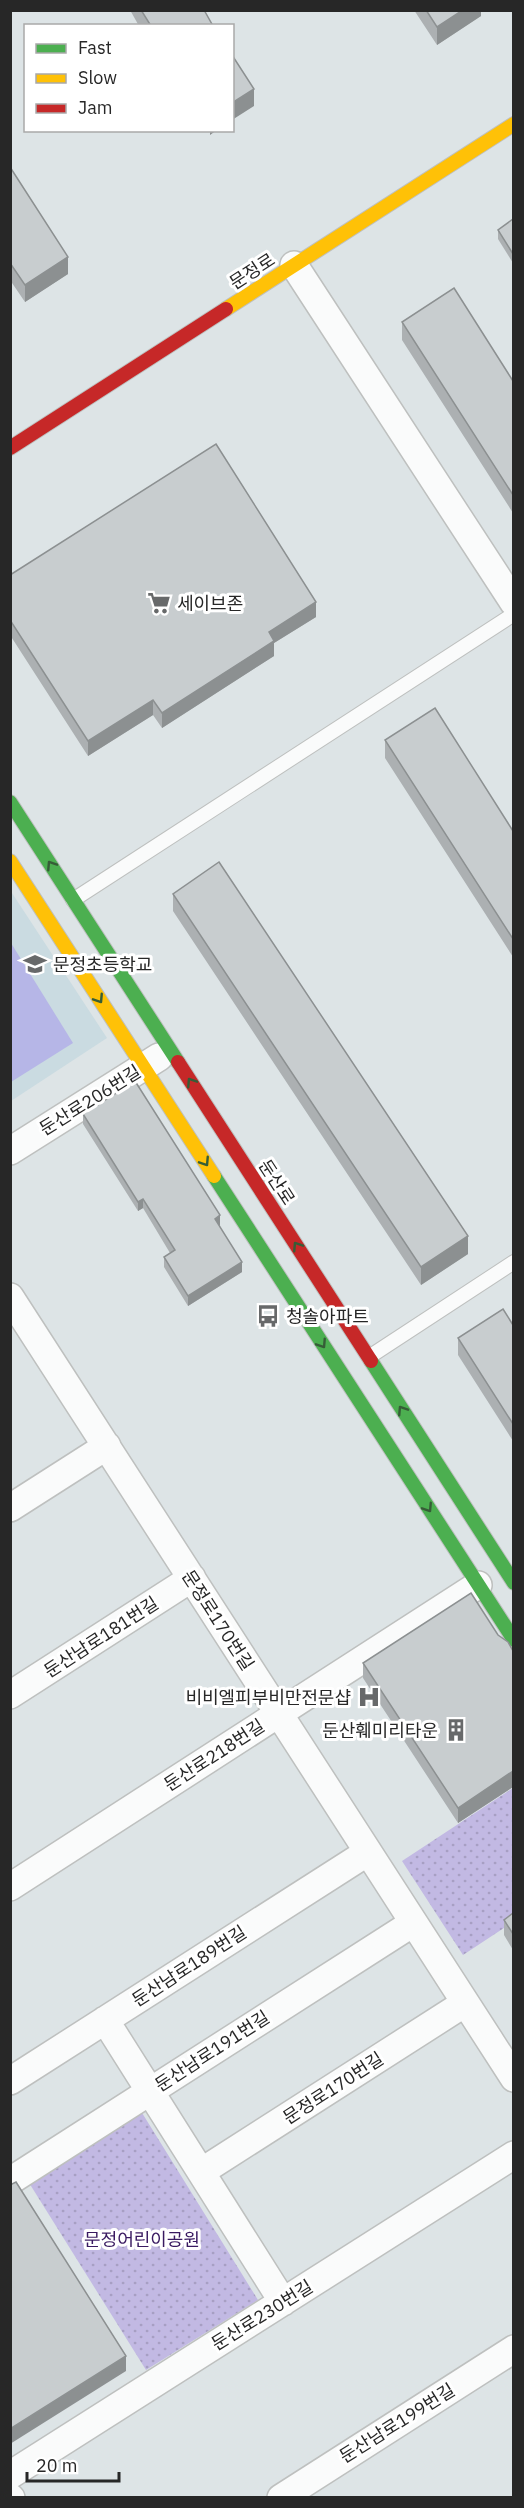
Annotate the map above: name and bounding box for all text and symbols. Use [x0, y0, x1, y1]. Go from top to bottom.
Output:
legend [24, 24, 234, 132]
text: Fast [78, 36, 112, 59]
text: Slow [78, 66, 117, 89]
text: Jam [78, 96, 113, 119]
street label: 문정로 [225, 248, 279, 294]
supermarket icon: 세이브존 [146, 590, 172, 616]
place label: 세이브존 [177, 592, 243, 615]
one-way arrow [47, 861, 59, 871]
school or university icon: 문정초등학교 [22, 951, 48, 977]
place label: 문정초등학교 [53, 953, 152, 976]
one-way arrow [92, 992, 103, 1003]
street label: 둔산로206번길 [35, 1060, 145, 1140]
one-way arrow [187, 1078, 198, 1089]
street label: 둔산로 [254, 1155, 300, 1209]
one-way arrow [198, 1156, 209, 1167]
one-way arrow [292, 1242, 304, 1252]
bus stop icon: 청솔아파트 [255, 1303, 281, 1329]
place label: 청솔아파트 [286, 1305, 369, 1328]
one-way arrow [315, 1337, 326, 1348]
one-way arrow [398, 1406, 410, 1416]
one-way arrow [421, 1501, 432, 1512]
street label: 문정로170번길 [177, 1565, 259, 1675]
street label: 둔산남로181번길 [39, 1591, 163, 1683]
hospital icon: 비비엘피부비만전문샵 [356, 1684, 382, 1710]
place label: 비비엘피부비만전문샵 [185, 1686, 351, 1709]
street label: 둔산로218번길 [159, 1714, 269, 1796]
building icon: 둔산훼미리타운 [443, 1717, 469, 1743]
place label: 둔산훼미리타운 [322, 1719, 438, 1742]
street label: 둔산남로189번길 [127, 1920, 251, 2012]
street label: 둔산남로191번길 [150, 2005, 274, 2097]
street label: 문정로170번길 [278, 2047, 388, 2129]
park label: 문정어린이공원 [84, 2228, 200, 2251]
street label: 둔산로230번길 [207, 2275, 317, 2355]
street label: 둔산남로199번길 [335, 2378, 459, 2468]
scale bar [27, 2445, 118, 2483]
text: 20 m [36, 2454, 78, 2477]

